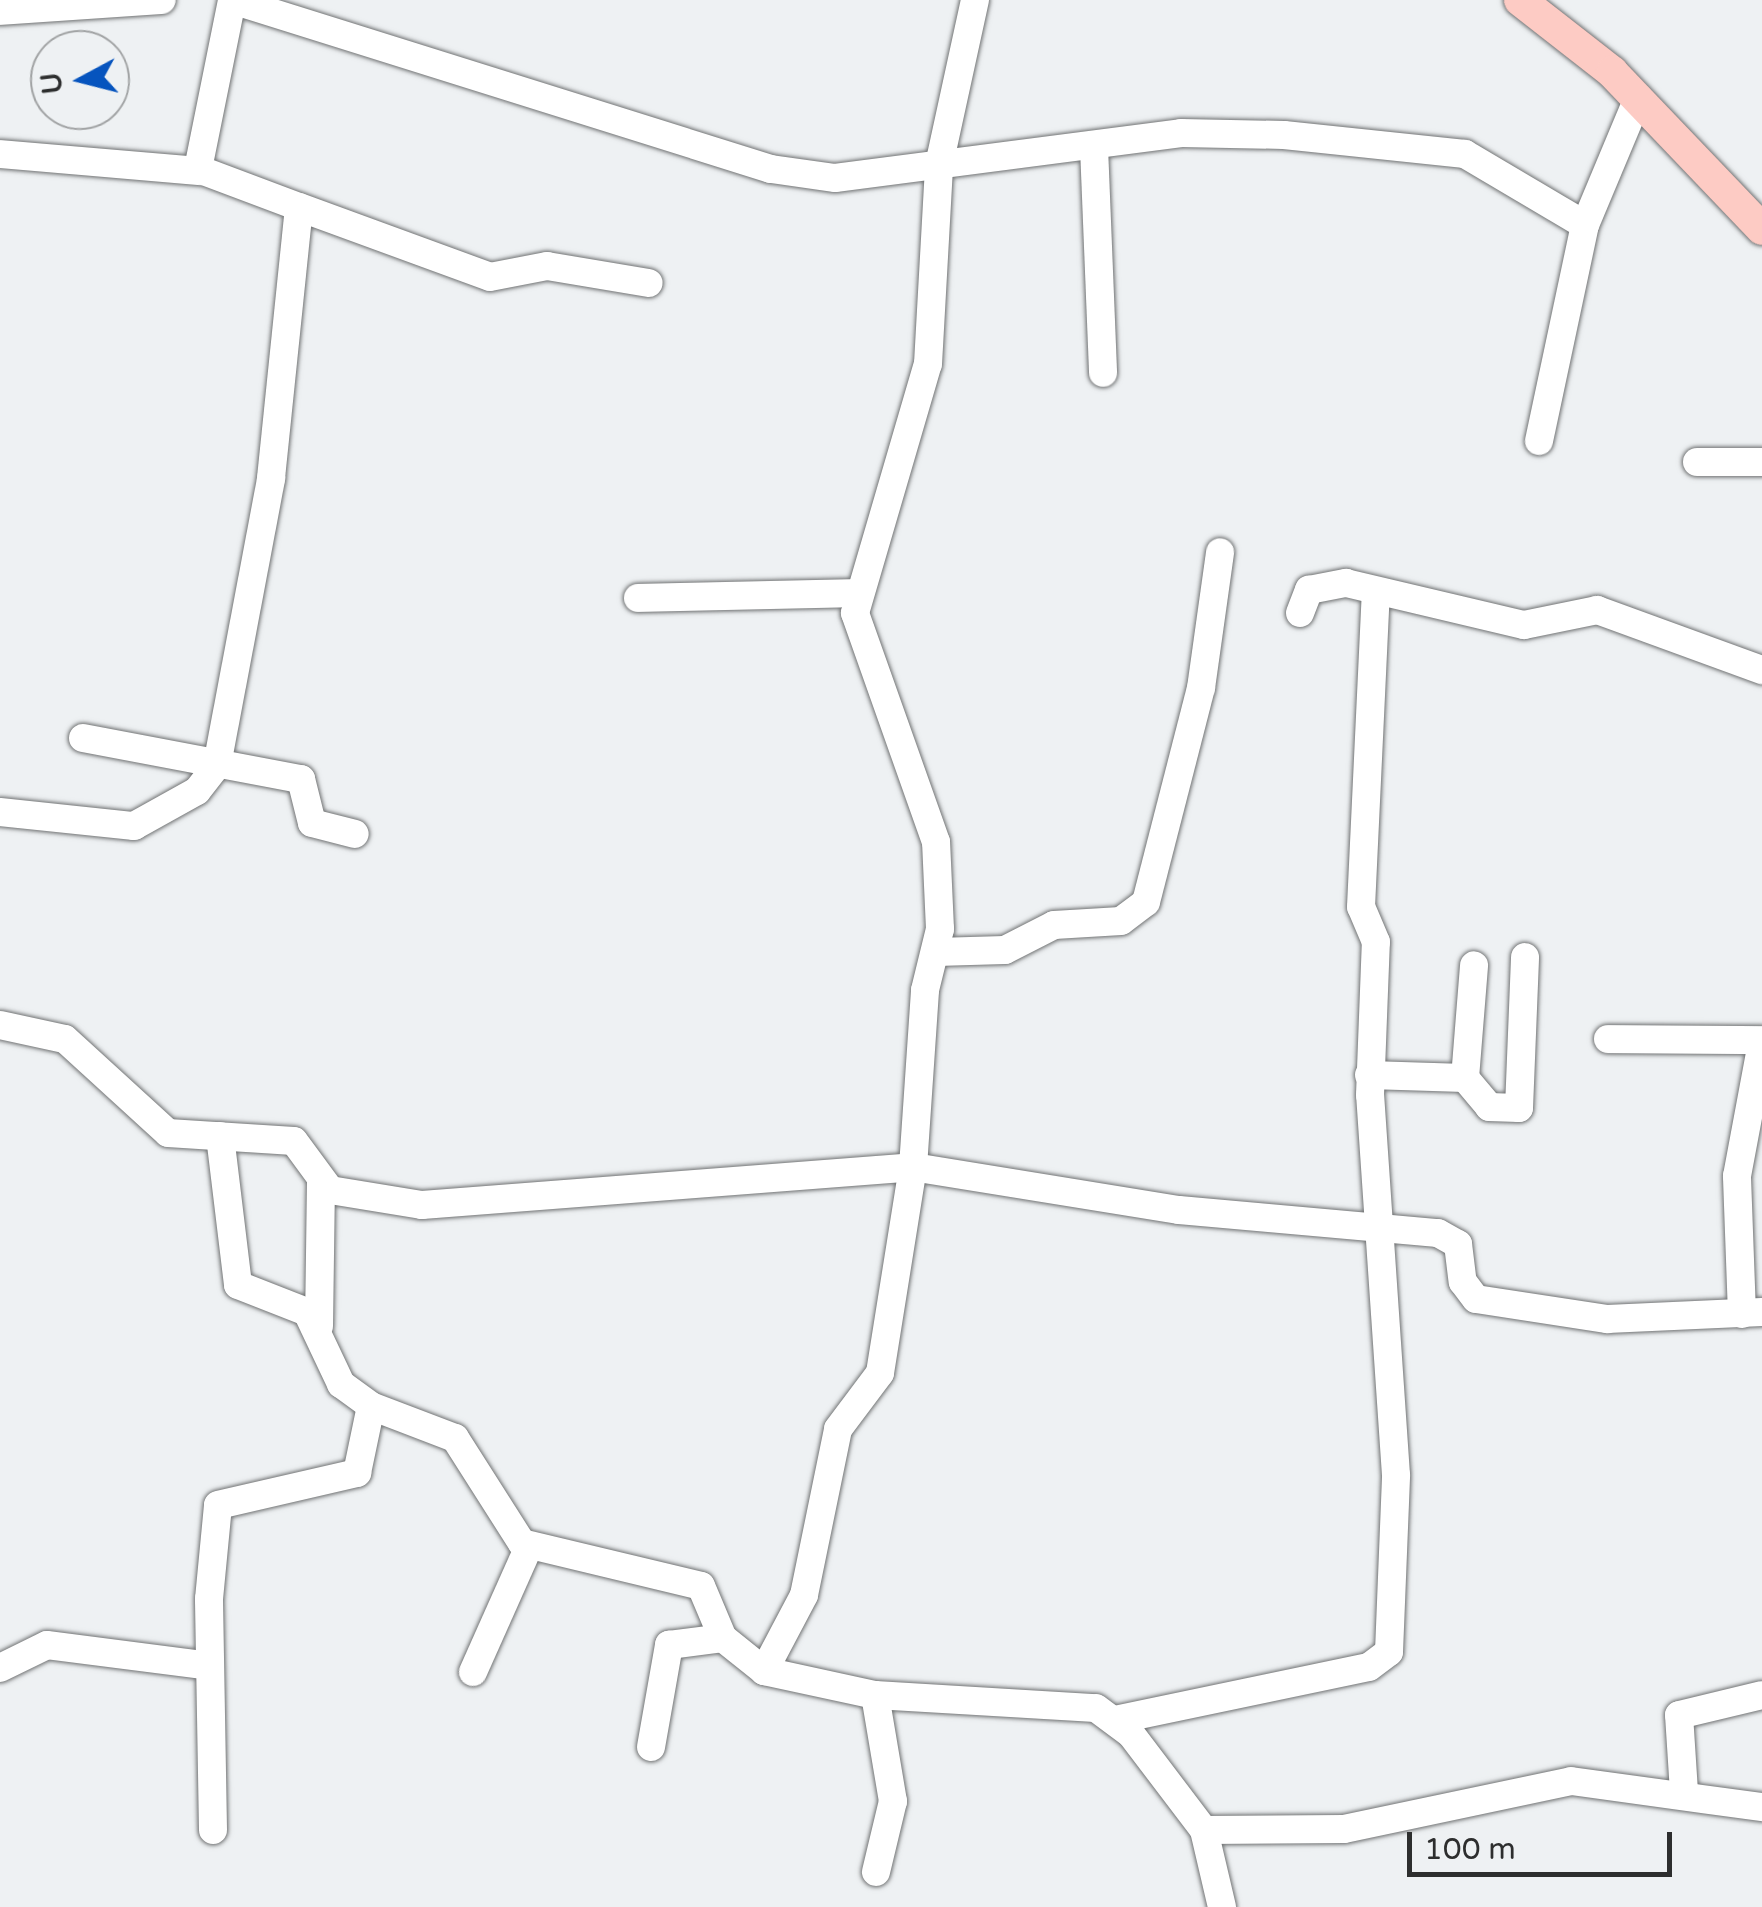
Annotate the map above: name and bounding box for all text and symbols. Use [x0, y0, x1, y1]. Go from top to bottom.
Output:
north arrow [30, 30, 130, 130]
text: U [34, 71, 70, 96]
scale bar [1412, 1812, 1677, 1874]
text: 100 m [1424, 1831, 1516, 1868]

